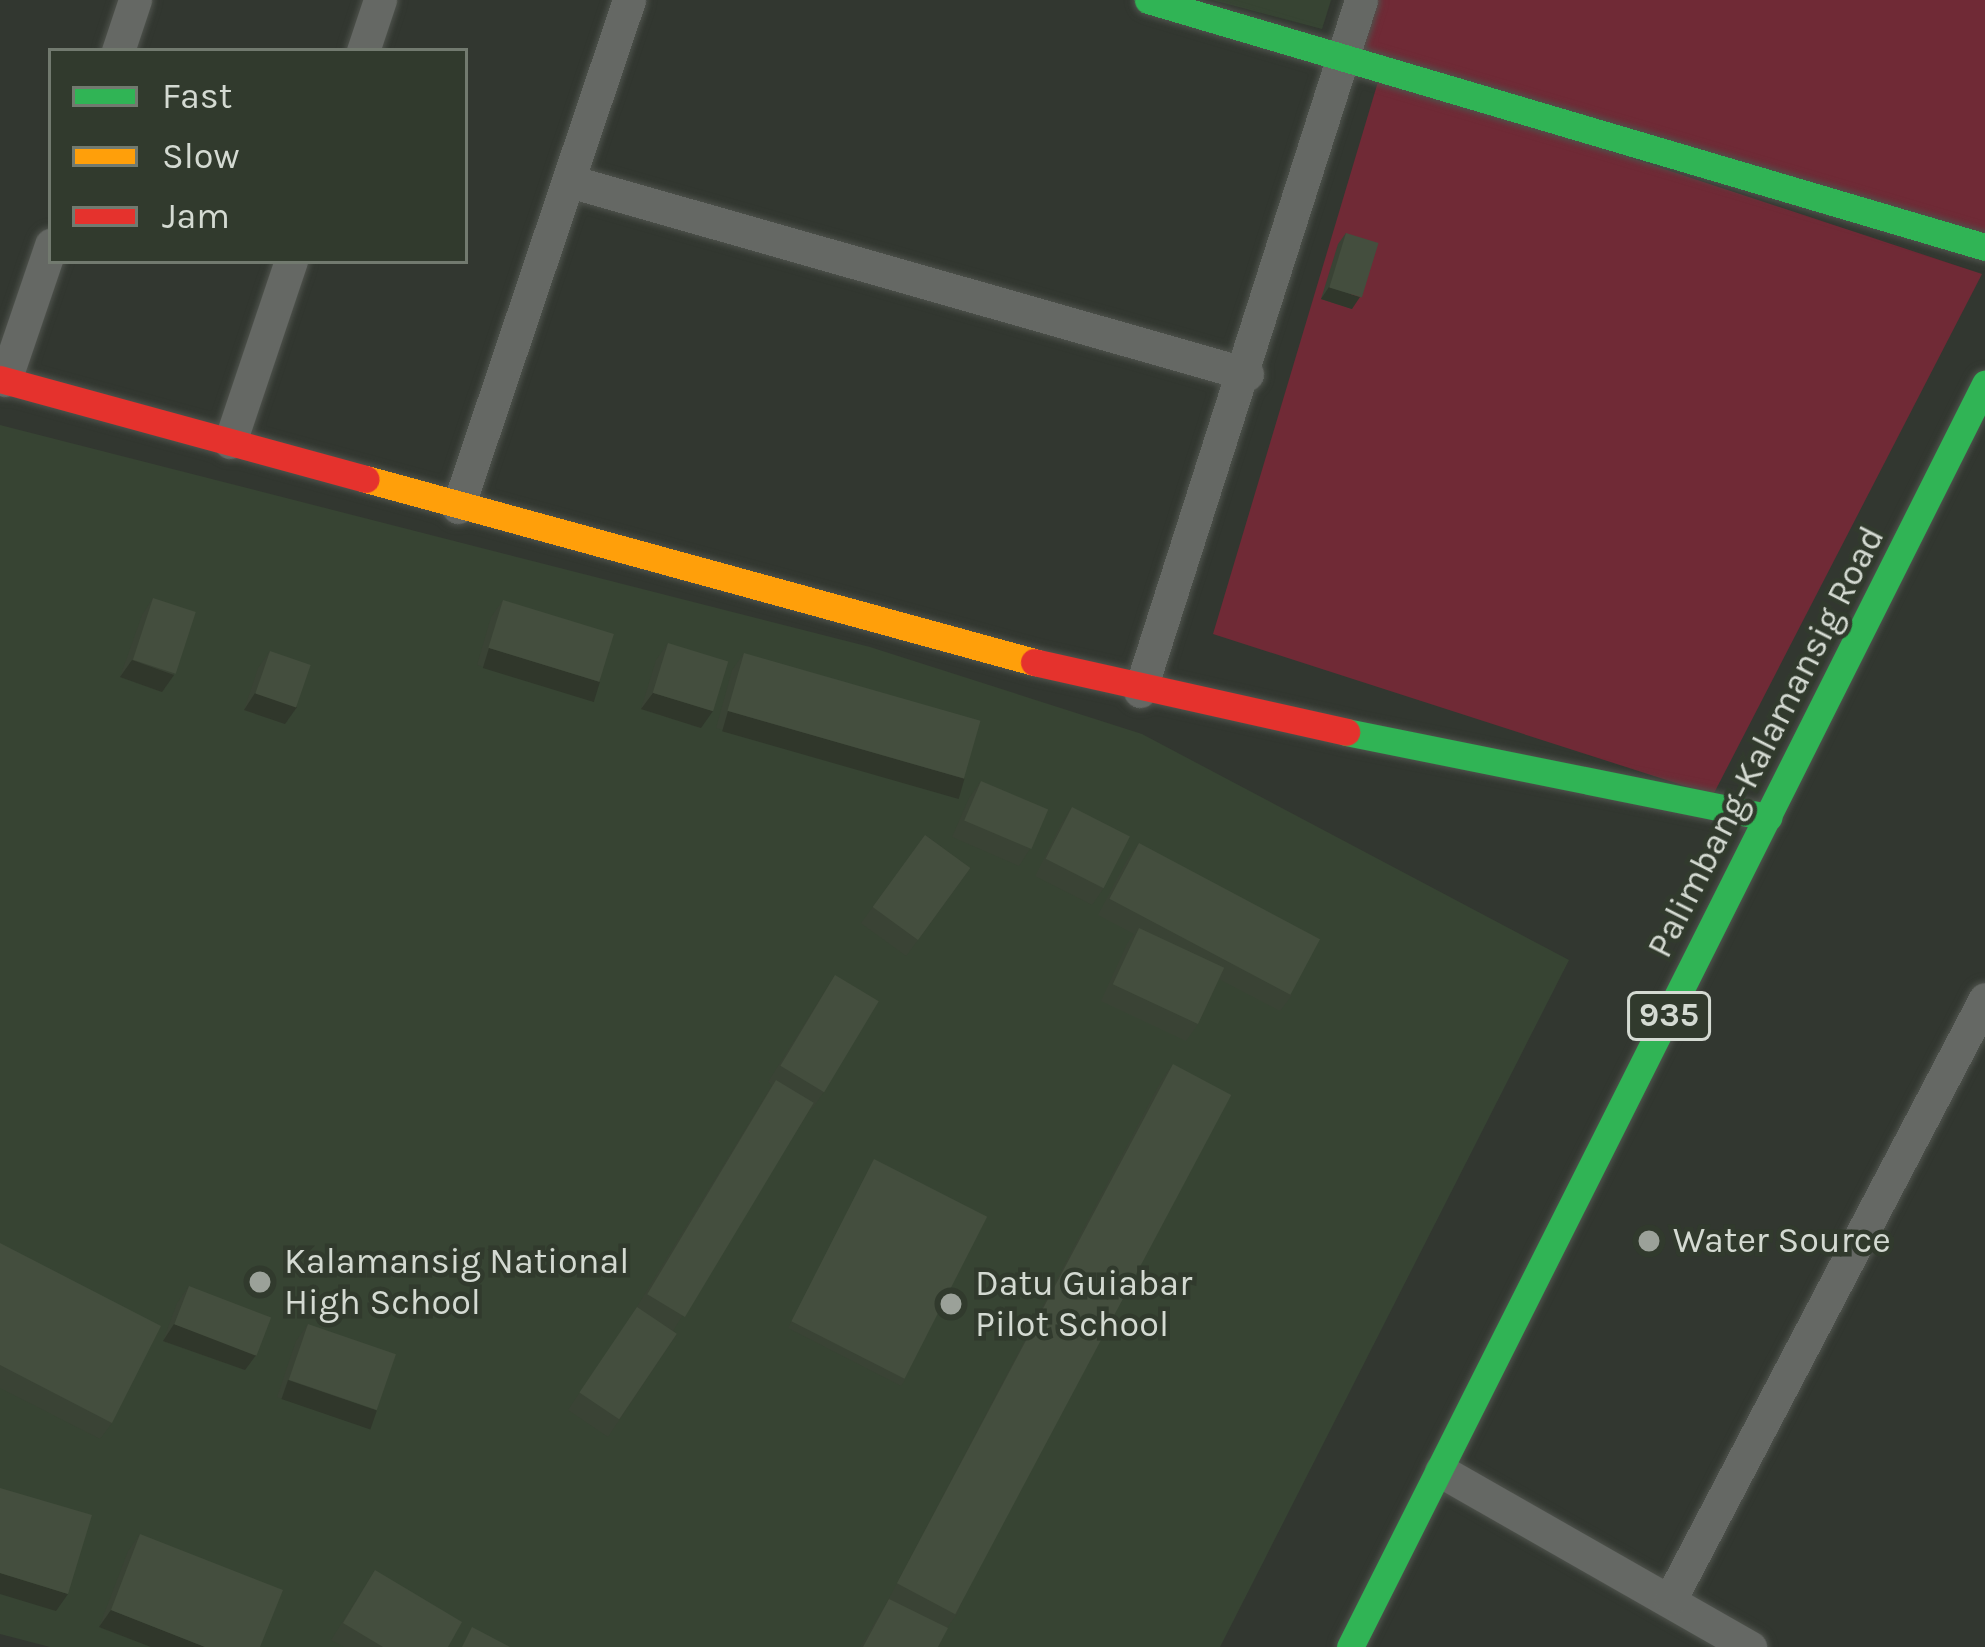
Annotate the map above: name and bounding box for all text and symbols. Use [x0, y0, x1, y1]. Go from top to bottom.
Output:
legend [48, 48, 468, 264]
text: Fast [162, 75, 232, 117]
text: Slow [162, 135, 240, 177]
text: Jam [162, 195, 230, 237]
street label: Palimbang-Kalamansig Road [1638, 519, 1894, 965]
road number: 935 [1627, 989, 1711, 1043]
place label: Water Source [1673, 1219, 1891, 1263]
marker: Water Source [1636, 1228, 1662, 1254]
place label: Kalamansig National High School [284, 1239, 629, 1324]
place label: Datu Guiabar Pilot School [975, 1261, 1192, 1346]
marker: Kalamansig National High School [247, 1269, 273, 1295]
marker: Datu Guiabar Pilot School [938, 1291, 964, 1317]

